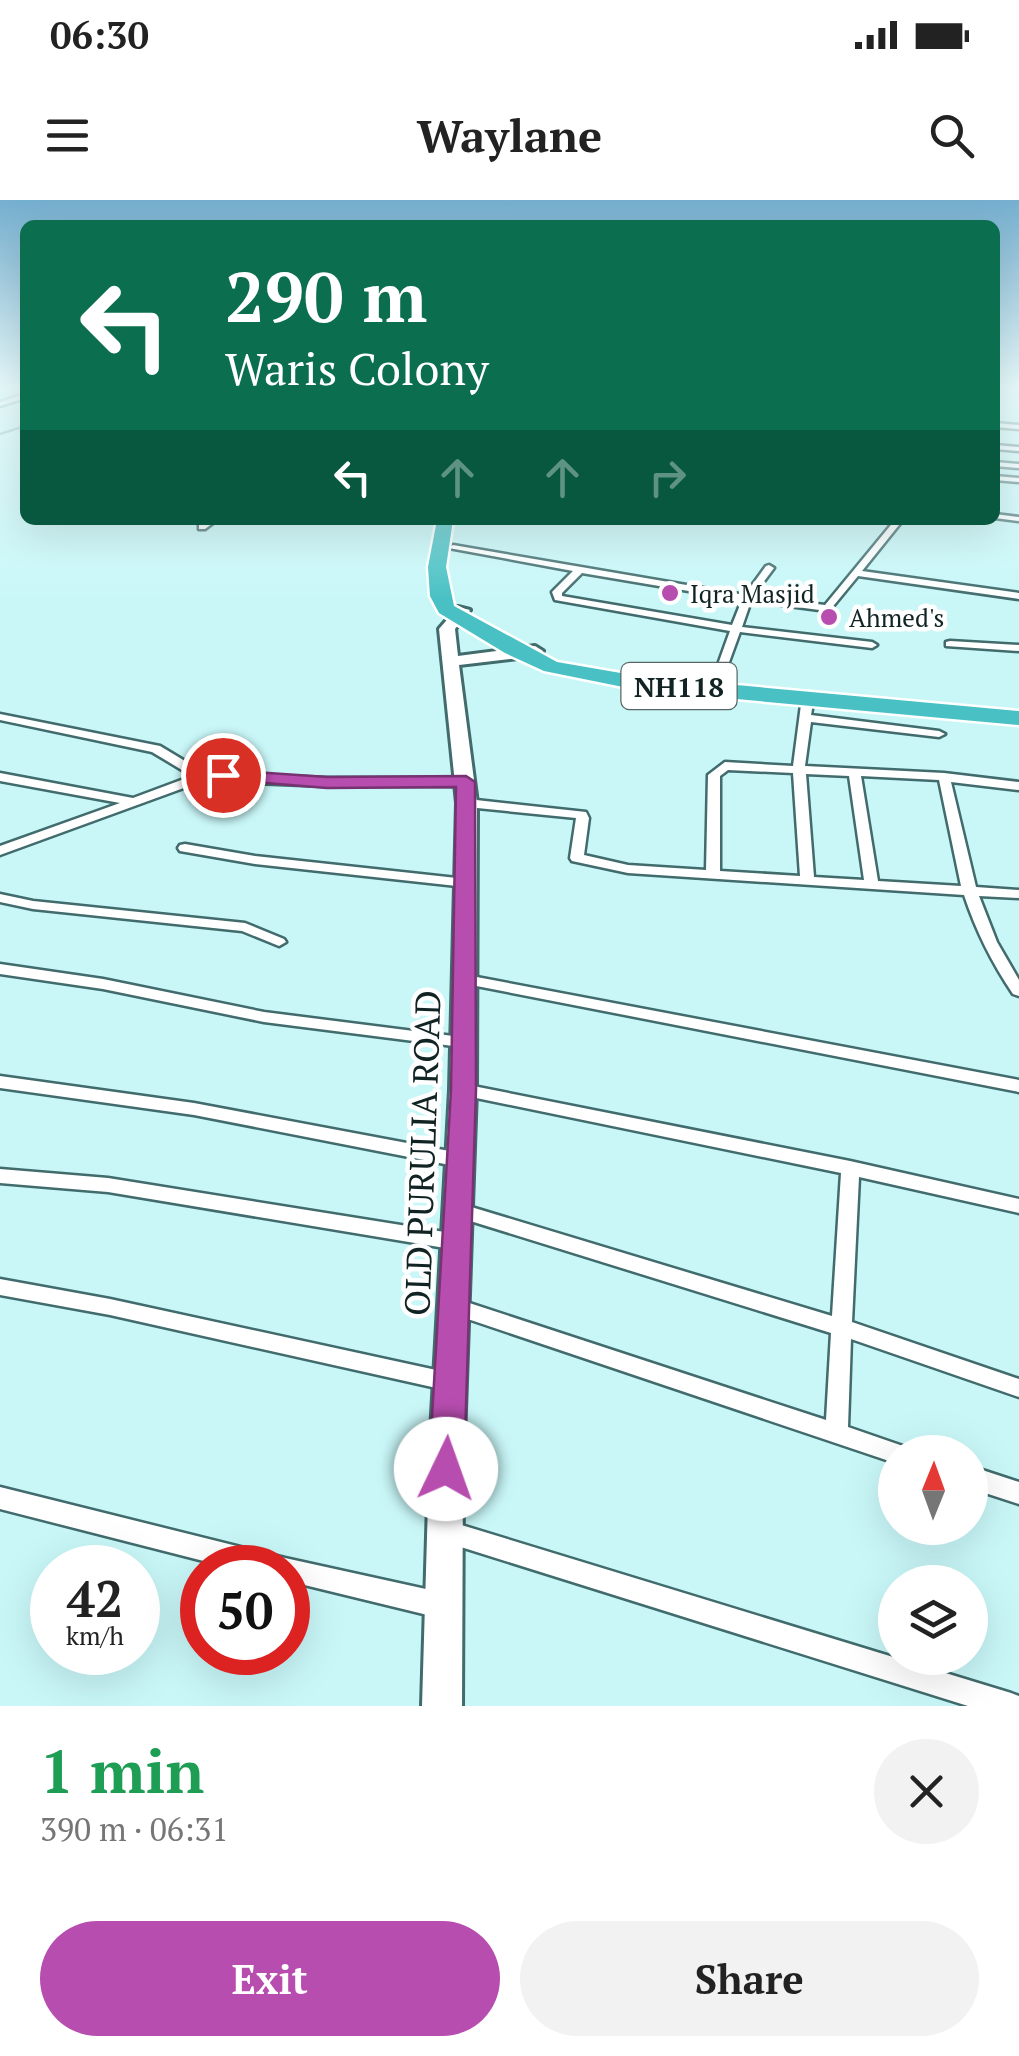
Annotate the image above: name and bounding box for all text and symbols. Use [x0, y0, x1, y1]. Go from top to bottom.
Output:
text: 06:30 [50, 10, 149, 60]
text: Waylane [417, 105, 602, 165]
icon: menu [40, 108, 95, 163]
icon: search [924, 108, 979, 163]
text: 290 m [225, 249, 427, 342]
icon: left [60, 260, 190, 390]
text: Waris Colony [225, 338, 489, 398]
icon: left [325, 450, 380, 505]
icon: ahead [430, 450, 485, 505]
icon: ahead [535, 450, 590, 505]
icon: right [640, 450, 695, 505]
place label: Iqra Masjid [690, 577, 815, 610]
marker: Iqra Masjid [659, 582, 681, 604]
place label: Ahmed's [849, 601, 944, 634]
marker: Ahmed's [818, 606, 840, 628]
road number: NH118 [622, 663, 736, 709]
pin [181, 733, 266, 818]
icon: arrive [196, 748, 251, 803]
street label: OLD PURULIA ROAD [393, 989, 451, 1317]
position arrow [394, 1417, 498, 1521]
north arrow [878, 1435, 988, 1545]
map controls [878, 1435, 988, 1675]
speed limit sign: 50 [180, 1545, 310, 1675]
text: 42 [67, 1565, 123, 1631]
button: layers [878, 1565, 988, 1675]
text: km/h [66, 1619, 124, 1652]
text: 1 min [40, 1731, 204, 1810]
button: close [874, 1739, 979, 1844]
text: 390 m · 06:31 [40, 1808, 228, 1850]
button: Exit [40, 1921, 500, 2036]
button: Share [520, 1921, 979, 2036]

